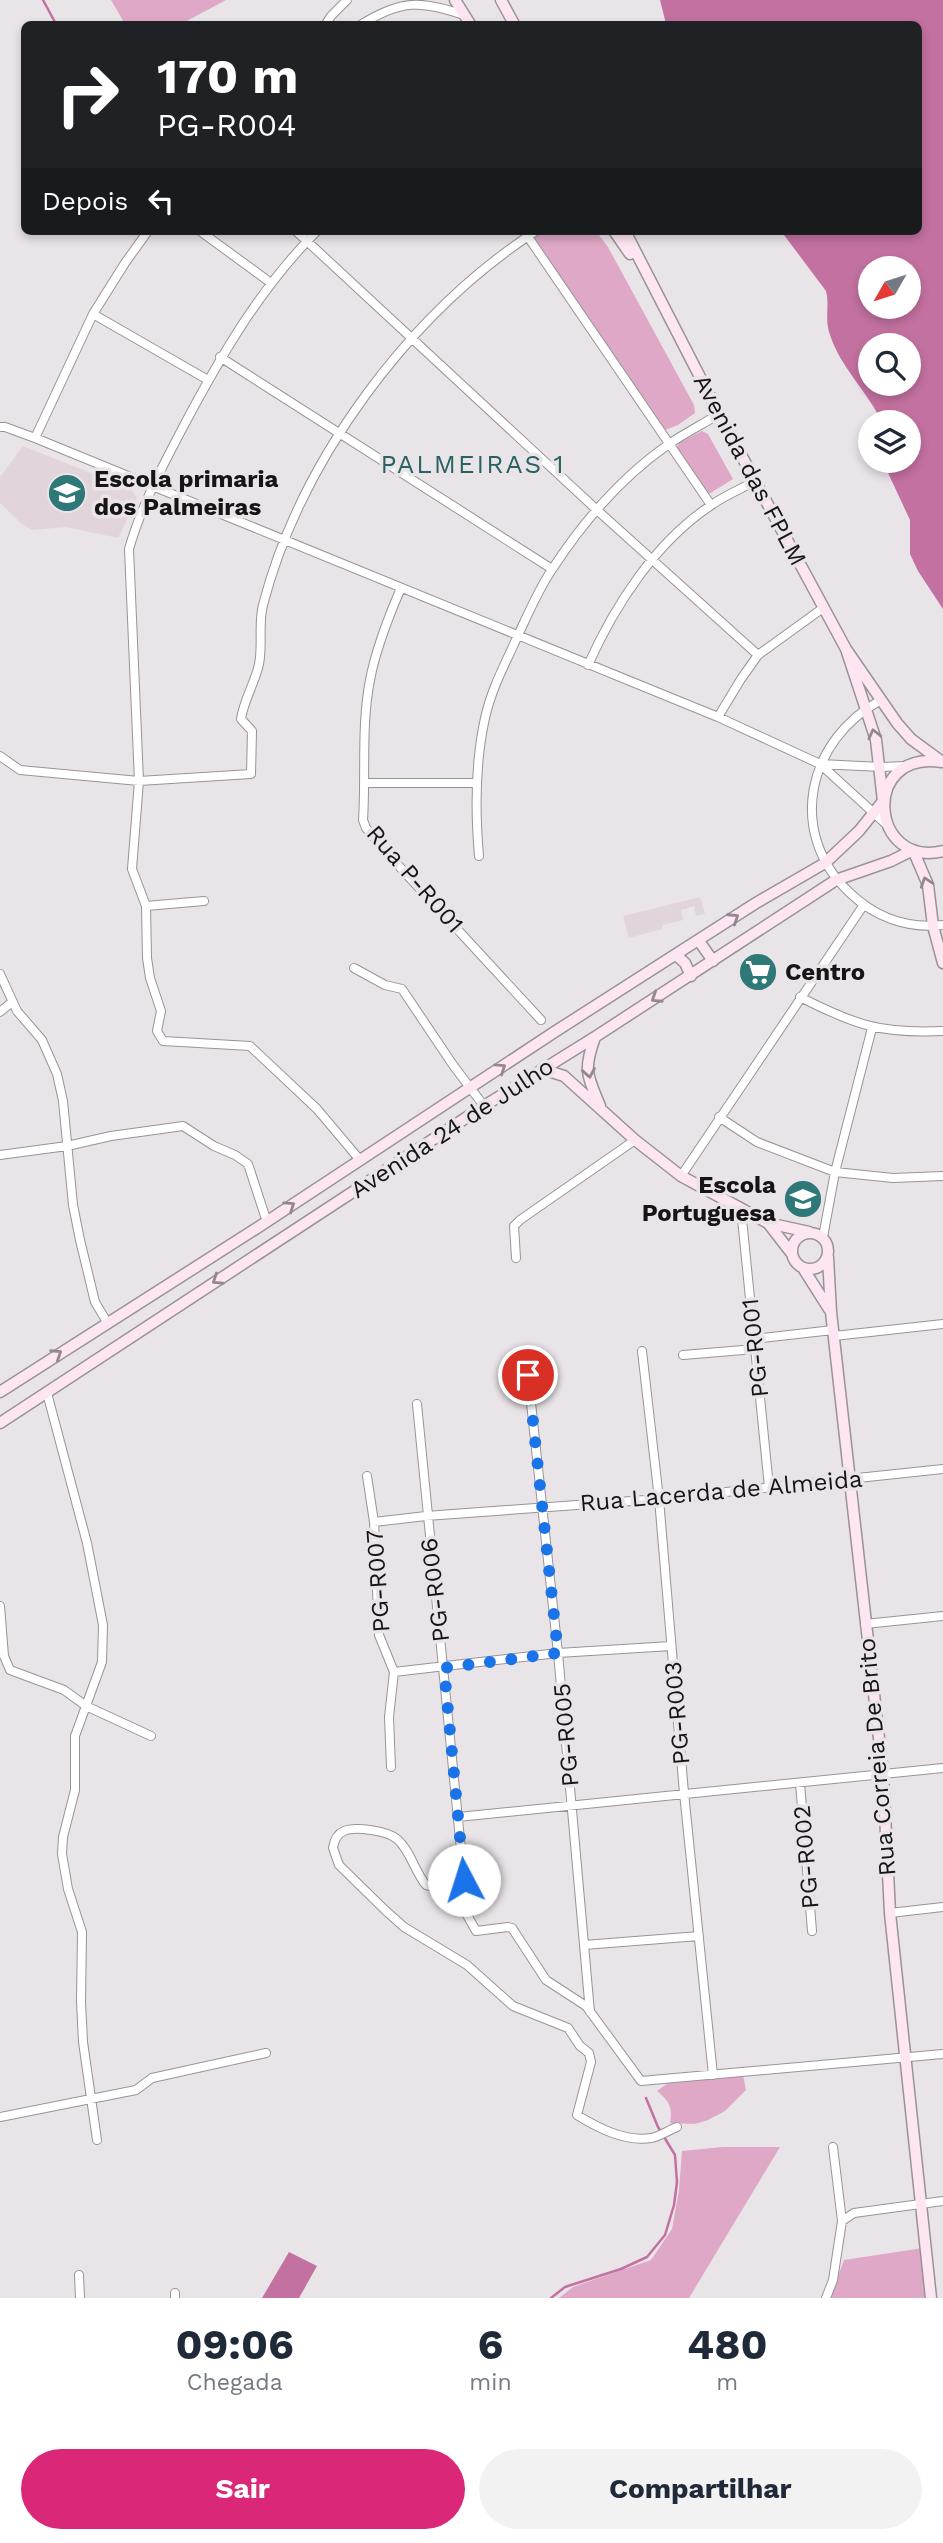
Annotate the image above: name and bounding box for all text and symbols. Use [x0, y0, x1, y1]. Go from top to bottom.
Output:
text: 170 m [157, 47, 298, 105]
icon: right [42, 49, 133, 140]
text: PG-R004 [157, 106, 297, 144]
icon: left [142, 182, 180, 220]
text: Depois [42, 186, 128, 216]
north arrow [858, 256, 920, 318]
map controls [858, 256, 921, 473]
button: search [858, 333, 921, 396]
street label: Avenida das FPLM [688, 370, 812, 570]
button: layers [858, 410, 921, 473]
district label: PALMEIRAS 1 [380, 449, 566, 479]
place label: Escola primaria dos Palmeiras [94, 465, 279, 521]
school or university icon: Escola primaria dos Palmeiras [46, 472, 88, 514]
one-way arrow [868, 728, 882, 740]
street label: Rua P-R001 [361, 820, 469, 938]
one-way arrow [919, 876, 934, 888]
one-way arrow [726, 913, 739, 926]
supermarket icon: Centro [737, 951, 779, 993]
place label: Centro [785, 958, 865, 986]
one-way arrow [651, 990, 664, 1003]
street label: Avenida 24 de Julho [345, 1052, 559, 1204]
one-way arrow [494, 1064, 507, 1077]
one-way arrow [581, 1067, 596, 1079]
place label: Escola Portuguesa [642, 1171, 776, 1227]
school or university icon: Escola Portuguesa [782, 1178, 824, 1220]
one-way arrow [283, 1201, 296, 1214]
one-way arrow [212, 1272, 225, 1285]
street label: PG-R001 [736, 1297, 774, 1399]
pin [498, 1345, 558, 1405]
one-way arrow [49, 1350, 62, 1362]
icon: arrive [509, 1356, 547, 1394]
street label: Rua Lacerda de Almeida [578, 1465, 864, 1517]
street label: PG-R007 [360, 1529, 396, 1633]
street label: PG-R006 [415, 1536, 455, 1644]
street label: Rua Correia De Brito [853, 1637, 901, 1877]
street label: PG-R003 [659, 1660, 695, 1766]
street label: PG-R005 [548, 1682, 584, 1788]
street label: PG-R002 [788, 1804, 824, 1910]
position arrow [427, 1843, 501, 1917]
text: 09:06 [175, 2320, 294, 2369]
text: 6 [478, 2320, 503, 2369]
text: 480 [687, 2320, 768, 2369]
text: Chegada [187, 2369, 283, 2396]
text: min [469, 2369, 512, 2396]
text: m [716, 2369, 738, 2396]
button: Sair [21, 2449, 465, 2529]
button: Compartilhar [479, 2449, 922, 2529]

